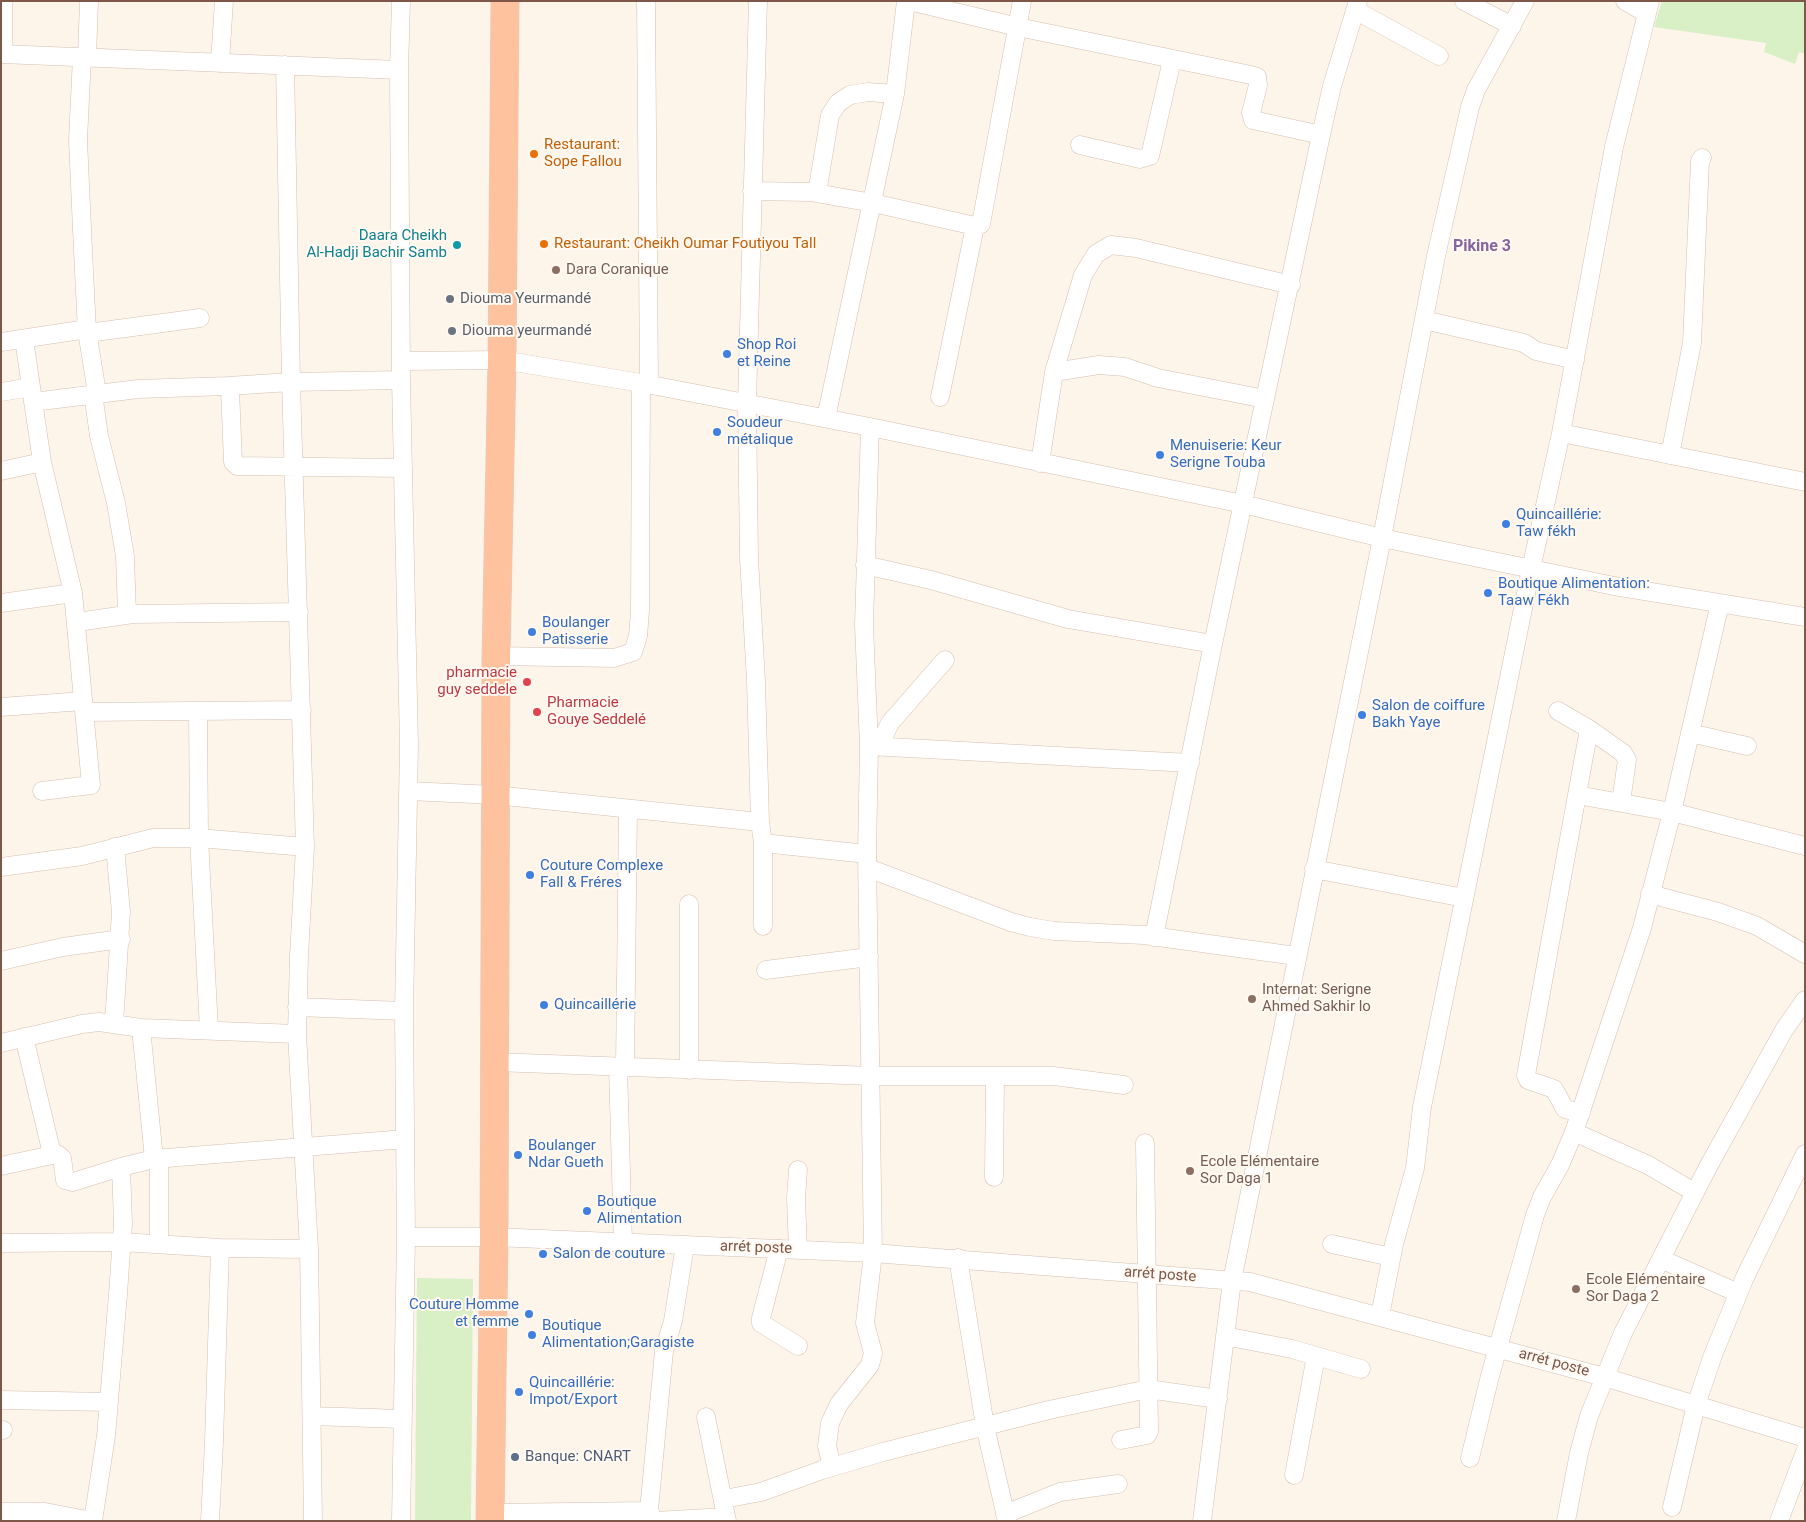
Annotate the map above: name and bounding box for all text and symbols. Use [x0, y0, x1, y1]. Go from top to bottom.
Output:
place label: Restaurant: Sope Fallou [544, 136, 622, 171]
marker: Restaurant: Sope Fallou [528, 148, 540, 160]
place label: Daara Cheikh Al-Hadji Bachir Samb [306, 227, 447, 262]
place label: Restaurant: Cheikh Oumar Foutiyou Tall [554, 235, 816, 253]
district label: Pikine 3 [1453, 237, 1511, 257]
marker: Restaurant: Cheikh Oumar Foutiyou Tall [538, 238, 550, 250]
marker: Daara Cheikh Al-Hadji Bachir Samb [451, 239, 463, 251]
place label: Dara Coranique [566, 261, 669, 279]
marker: Dara Coranique [550, 264, 562, 276]
place label: Diouma Yeurmandé [460, 290, 591, 308]
marker: Diouma Yeurmandé [444, 293, 456, 305]
place label: Diouma yeurmandé [462, 322, 592, 340]
marker: Diouma yeurmandé [446, 325, 458, 337]
place label: Shop Roi et Reine [737, 336, 796, 371]
marker: Shop Roi et Reine [721, 348, 733, 360]
place label: Soudeur métalique [727, 414, 793, 449]
marker: Soudeur métalique [711, 426, 723, 438]
place label: Menuiserie: Keur Serigne Touba [1170, 437, 1282, 472]
marker: Menuiserie: Keur Serigne Touba [1154, 449, 1166, 461]
place label: Quincaillérie: Taw fékh [1516, 506, 1602, 541]
marker: Quincaillérie: Taw fékh [1500, 518, 1512, 530]
place label: Boutique Alimentation: Taaw Fékh [1498, 575, 1650, 610]
marker: Boutique Alimentation: Taaw Fékh [1482, 587, 1494, 599]
place label: Boulanger Patisserie [542, 614, 610, 649]
marker: Boulanger Patisserie [526, 626, 538, 638]
place label: pharmacie guy seddele [437, 664, 517, 699]
marker: pharmacie guy seddele [521, 676, 533, 688]
place label: Pharmacie Gouye Seddelé [547, 694, 646, 729]
place label: Salon de coiffure Bakh Yaye [1372, 697, 1485, 732]
marker: Pharmacie Gouye Seddelé [531, 706, 543, 718]
marker: Salon de coiffure Bakh Yaye [1356, 709, 1368, 721]
place label: Couture Complexe Fall & Fréres [540, 857, 663, 892]
marker: Couture Complexe Fall & Fréres [524, 869, 536, 881]
place label: Internat: Serigne Ahmed Sakhir lo [1262, 981, 1371, 1016]
marker: Internat: Serigne Ahmed Sakhir lo [1246, 993, 1258, 1005]
place label: Quincaillérie [554, 996, 636, 1014]
marker: Quincaillérie [538, 999, 550, 1011]
place label: Boulanger Ndar Gueth [528, 1137, 604, 1172]
marker: Boulanger Ndar Gueth [512, 1149, 524, 1161]
place label: Ecole Elémentaire Sor Daga 1 [1200, 1153, 1319, 1188]
marker: Ecole Elémentaire Sor Daga 1 [1184, 1165, 1196, 1177]
place label: Boutique Alimentation [597, 1193, 682, 1228]
marker: Boutique Alimentation [581, 1205, 593, 1217]
street label: arrét poste [720, 1238, 792, 1258]
place label: Salon de couture [553, 1245, 665, 1263]
marker: Salon de couture [537, 1248, 549, 1260]
street label: arrét poste [1123, 1263, 1197, 1287]
place label: Ecole Elémentaire Sor Daga 2 [1586, 1271, 1705, 1306]
marker: Ecole Elémentaire Sor Daga 2 [1570, 1283, 1582, 1295]
place label: Couture Homme et femme [409, 1296, 519, 1331]
marker: Couture Homme et femme [523, 1308, 535, 1320]
place label: Boutique Alimentation;Garagiste [542, 1317, 694, 1352]
marker: Boutique Alimentation;Garagiste [526, 1329, 538, 1341]
street label: arrét poste [1517, 1345, 1591, 1381]
place label: Quincaillérie: Impot/Export [529, 1374, 618, 1409]
marker: Quincaillérie: Impot/Export [513, 1386, 525, 1398]
place label: Banque: CNART [525, 1448, 631, 1466]
marker: Banque: CNART [509, 1451, 521, 1463]

